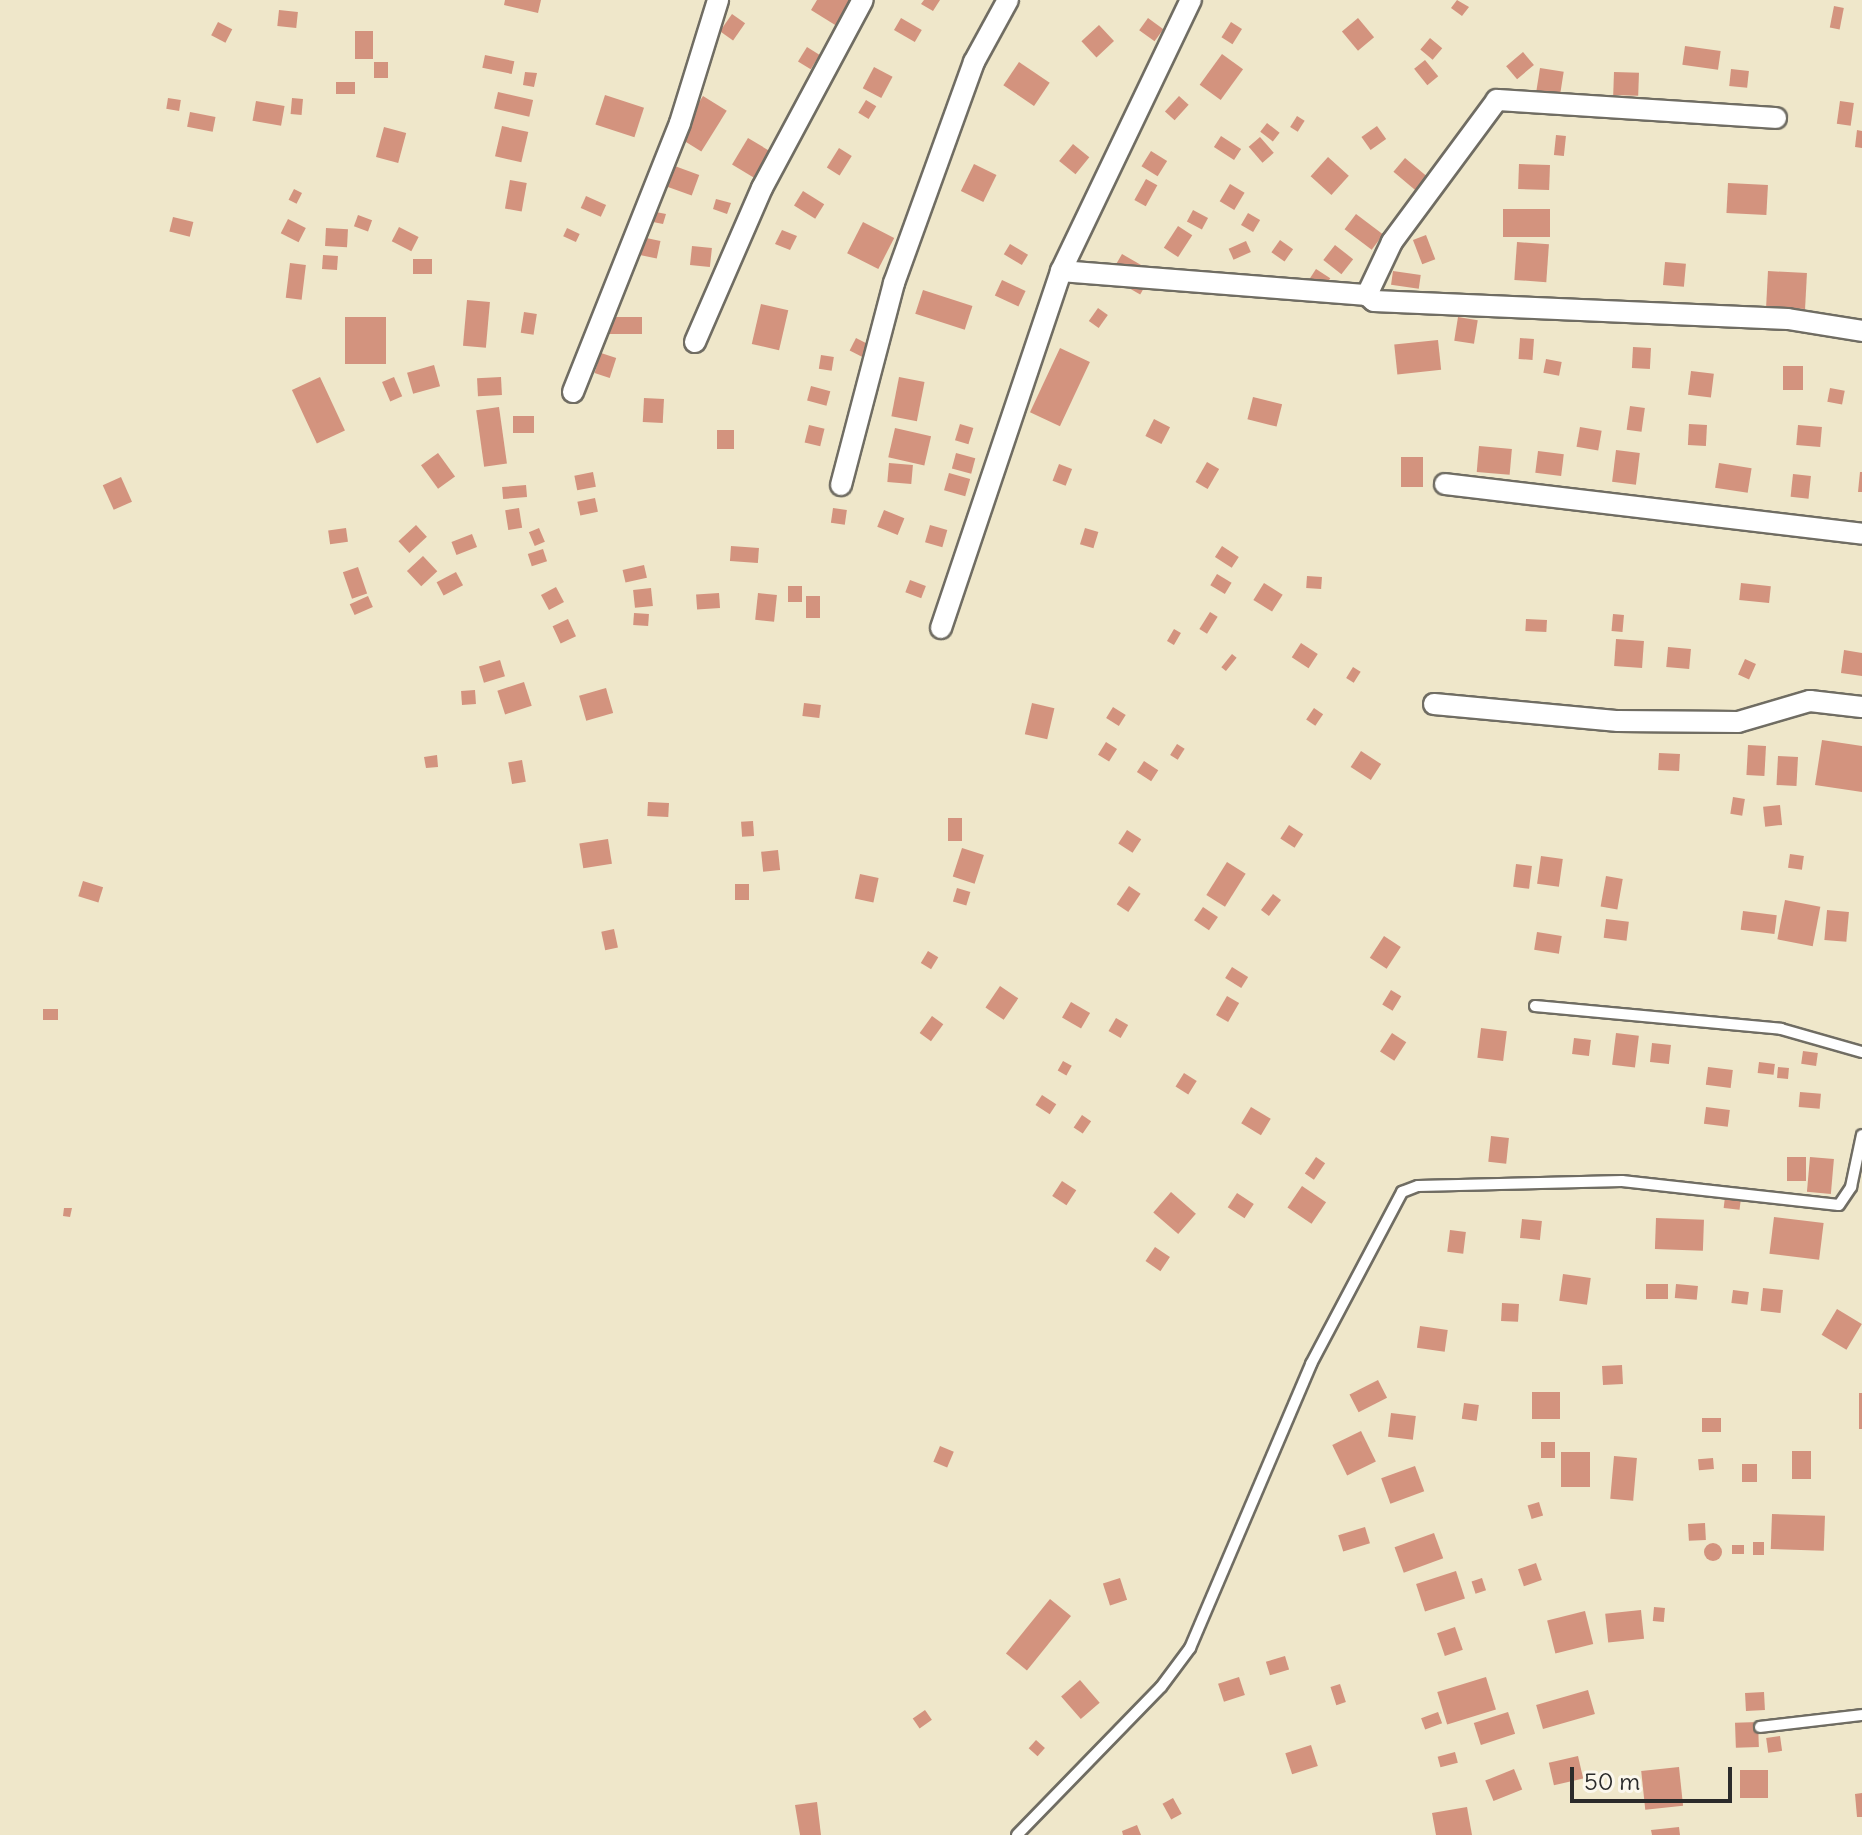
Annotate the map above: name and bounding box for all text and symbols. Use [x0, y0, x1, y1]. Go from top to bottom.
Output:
scale bar [1574, 1751, 1736, 1801]
text: 50 m [1584, 1766, 1640, 1796]

